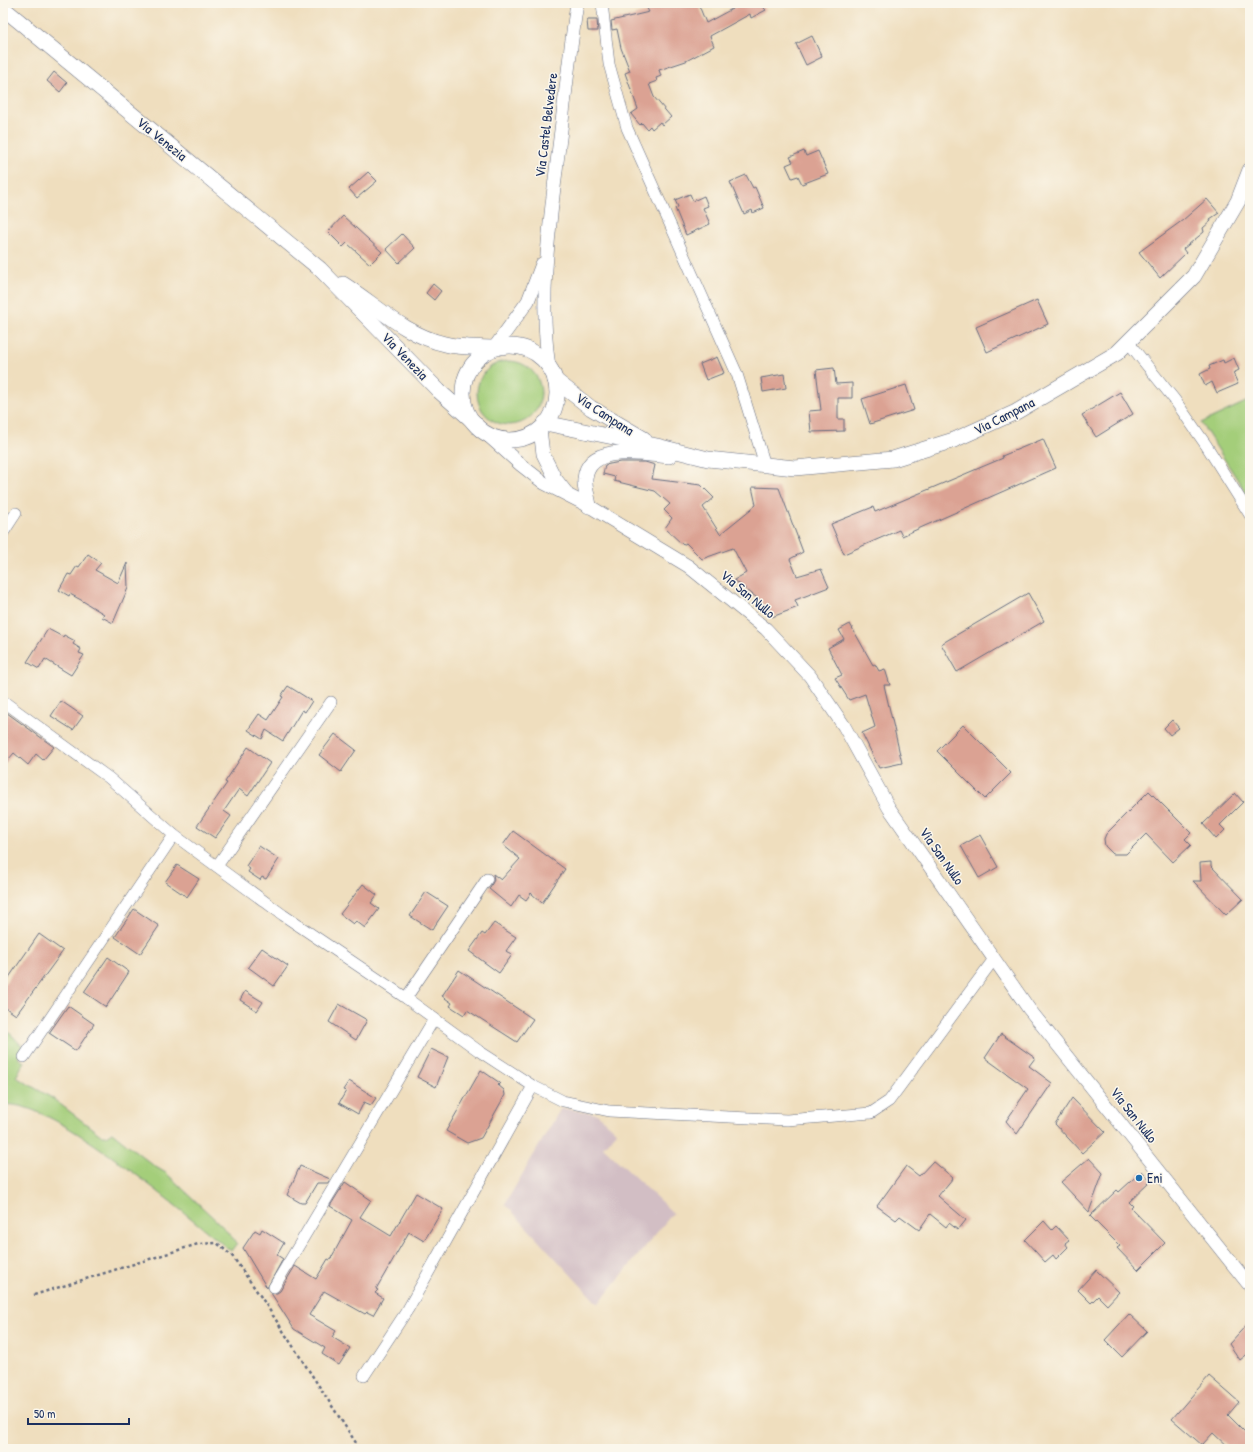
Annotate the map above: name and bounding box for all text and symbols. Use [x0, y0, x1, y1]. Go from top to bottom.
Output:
street label: Via Castel Belvedere [530, 71, 561, 178]
street label: Via Venezia [133, 112, 192, 165]
street label: Via Venezia [378, 328, 433, 384]
street label: Via Campana [572, 388, 638, 441]
street label: Via Campana [970, 392, 1038, 440]
street label: Via San Nullo [717, 565, 780, 622]
street label: Via San Nullo [916, 823, 969, 888]
street label: Via San Nullo [1107, 1083, 1162, 1147]
place label: Eni [1147, 1168, 1163, 1187]
marker: Eni [1134, 1173, 1144, 1183]
scale bar [28, 1400, 129, 1426]
text: 50 m [34, 1405, 55, 1422]

